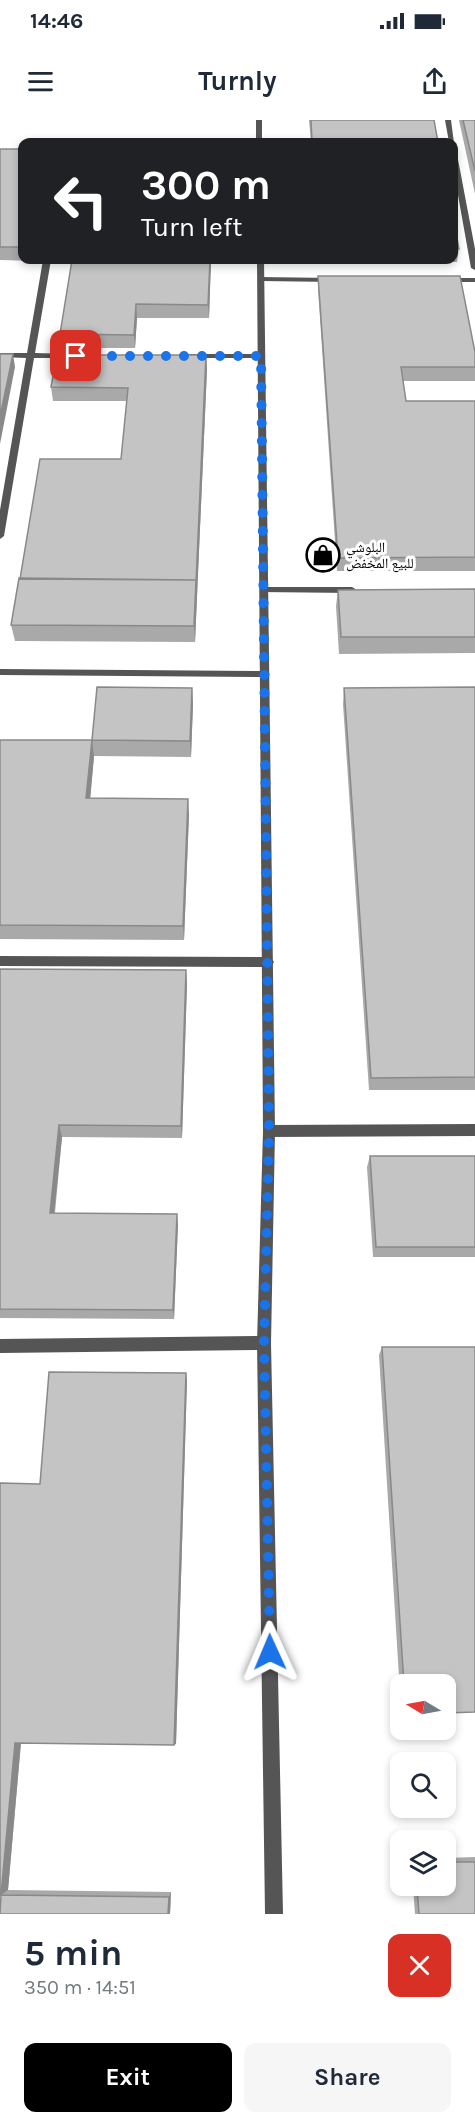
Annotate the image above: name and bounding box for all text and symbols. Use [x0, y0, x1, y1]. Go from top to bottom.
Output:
text: 14:46 [30, 8, 83, 34]
icon: menu [24, 65, 57, 98]
text: Turnly [198, 65, 277, 97]
icon: share [418, 65, 451, 98]
text: 300 m [141, 160, 271, 210]
icon: left [42, 162, 120, 240]
text: Turn left [141, 211, 242, 243]
pin [50, 330, 101, 381]
icon: arrive [59, 339, 92, 372]
shop icon: البلوشي للبيع المخفض [305, 537, 341, 573]
place label: البلوشي للبيع المخفض [346, 539, 414, 573]
position arrow [238, 1620, 302, 1684]
north arrow [390, 1674, 456, 1740]
map controls [390, 1674, 456, 1896]
button: search [390, 1752, 456, 1818]
button: layers [390, 1830, 456, 1896]
text: 5 min [24, 1932, 122, 1974]
button: close [388, 1934, 451, 1997]
text: 350 m · 14:51 [24, 1976, 136, 1999]
button: Exit [24, 2043, 232, 2112]
button: Share [244, 2043, 451, 2112]

